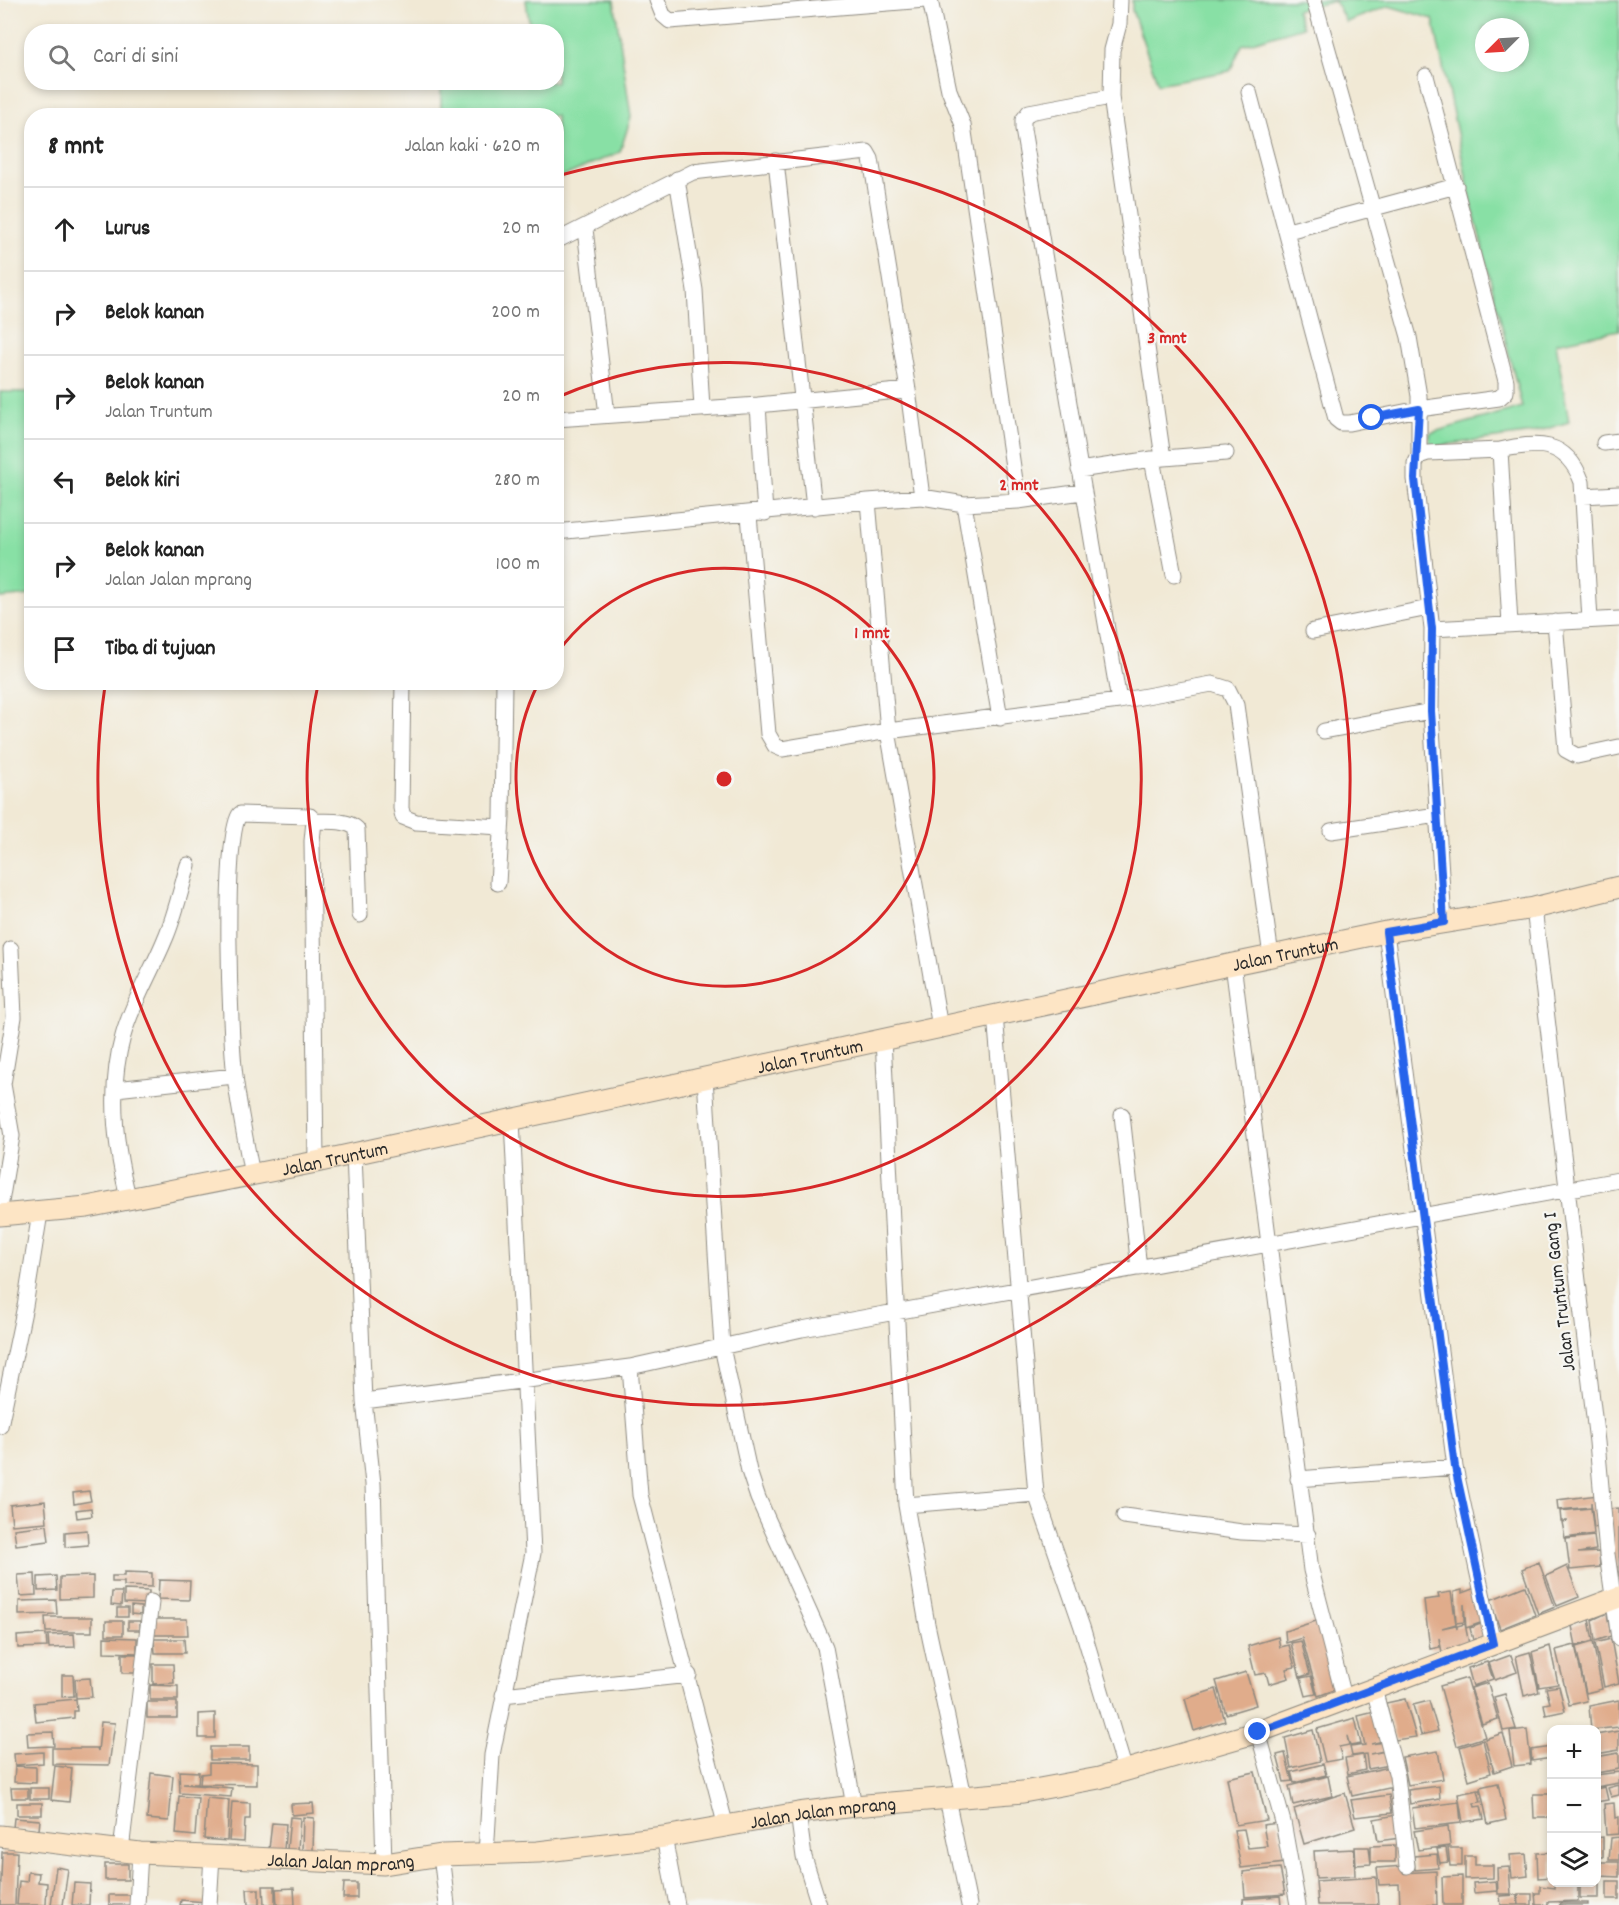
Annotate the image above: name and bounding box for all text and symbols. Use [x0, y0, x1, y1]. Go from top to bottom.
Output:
north arrow [1475, 18, 1529, 72]
search box [24, 24, 564, 90]
icon: search [45, 41, 78, 74]
text: Cari di sini [93, 42, 178, 73]
text: 8 mnt [48, 129, 104, 166]
text: Jalan kaki · 620 m [404, 133, 540, 161]
icon: ahead [48, 213, 81, 246]
text: Lurus [105, 214, 150, 245]
text: 20 m [502, 215, 540, 243]
icon: right [48, 297, 81, 330]
text: Belok kanan [105, 298, 204, 329]
text: 200 m [491, 299, 540, 327]
text: 3 mnt [1147, 327, 1187, 352]
text: Belok kanan [105, 368, 204, 399]
icon: right [48, 381, 81, 414]
text: 20 m [502, 383, 540, 411]
text: Jalan Truntum [105, 399, 213, 427]
route start [1358, 404, 1384, 430]
icon: left [48, 465, 81, 498]
text: Belok kiri [105, 466, 179, 497]
text: 280 m [494, 467, 540, 495]
text: 2 mnt [999, 474, 1039, 499]
text: Belok kanan [105, 536, 204, 567]
icon: right [48, 549, 81, 582]
text: 100 m [496, 551, 540, 579]
text: Jalan Jalan mprang [105, 567, 252, 595]
text: 1 mnt [854, 622, 890, 647]
icon: arrive [48, 633, 81, 666]
text: Tiba di tujuan [105, 634, 215, 665]
centre of rings [714, 769, 734, 789]
street label: Jalan Truntum [1230, 931, 1341, 981]
street label: Jalan Truntum [755, 1033, 866, 1083]
street label: Jalan Truntum [280, 1136, 391, 1185]
street label: Jalan Truntum Gang I [1537, 1210, 1585, 1373]
route end [1244, 1718, 1270, 1744]
map controls [1547, 1725, 1601, 1887]
button: + [1547, 1725, 1601, 1779]
button: − [1547, 1779, 1601, 1833]
street label: Jalan Jalan mprang [748, 1792, 897, 1838]
button: layers [1547, 1833, 1601, 1887]
street label: Jalan Jalan mprang [266, 1848, 417, 1881]

